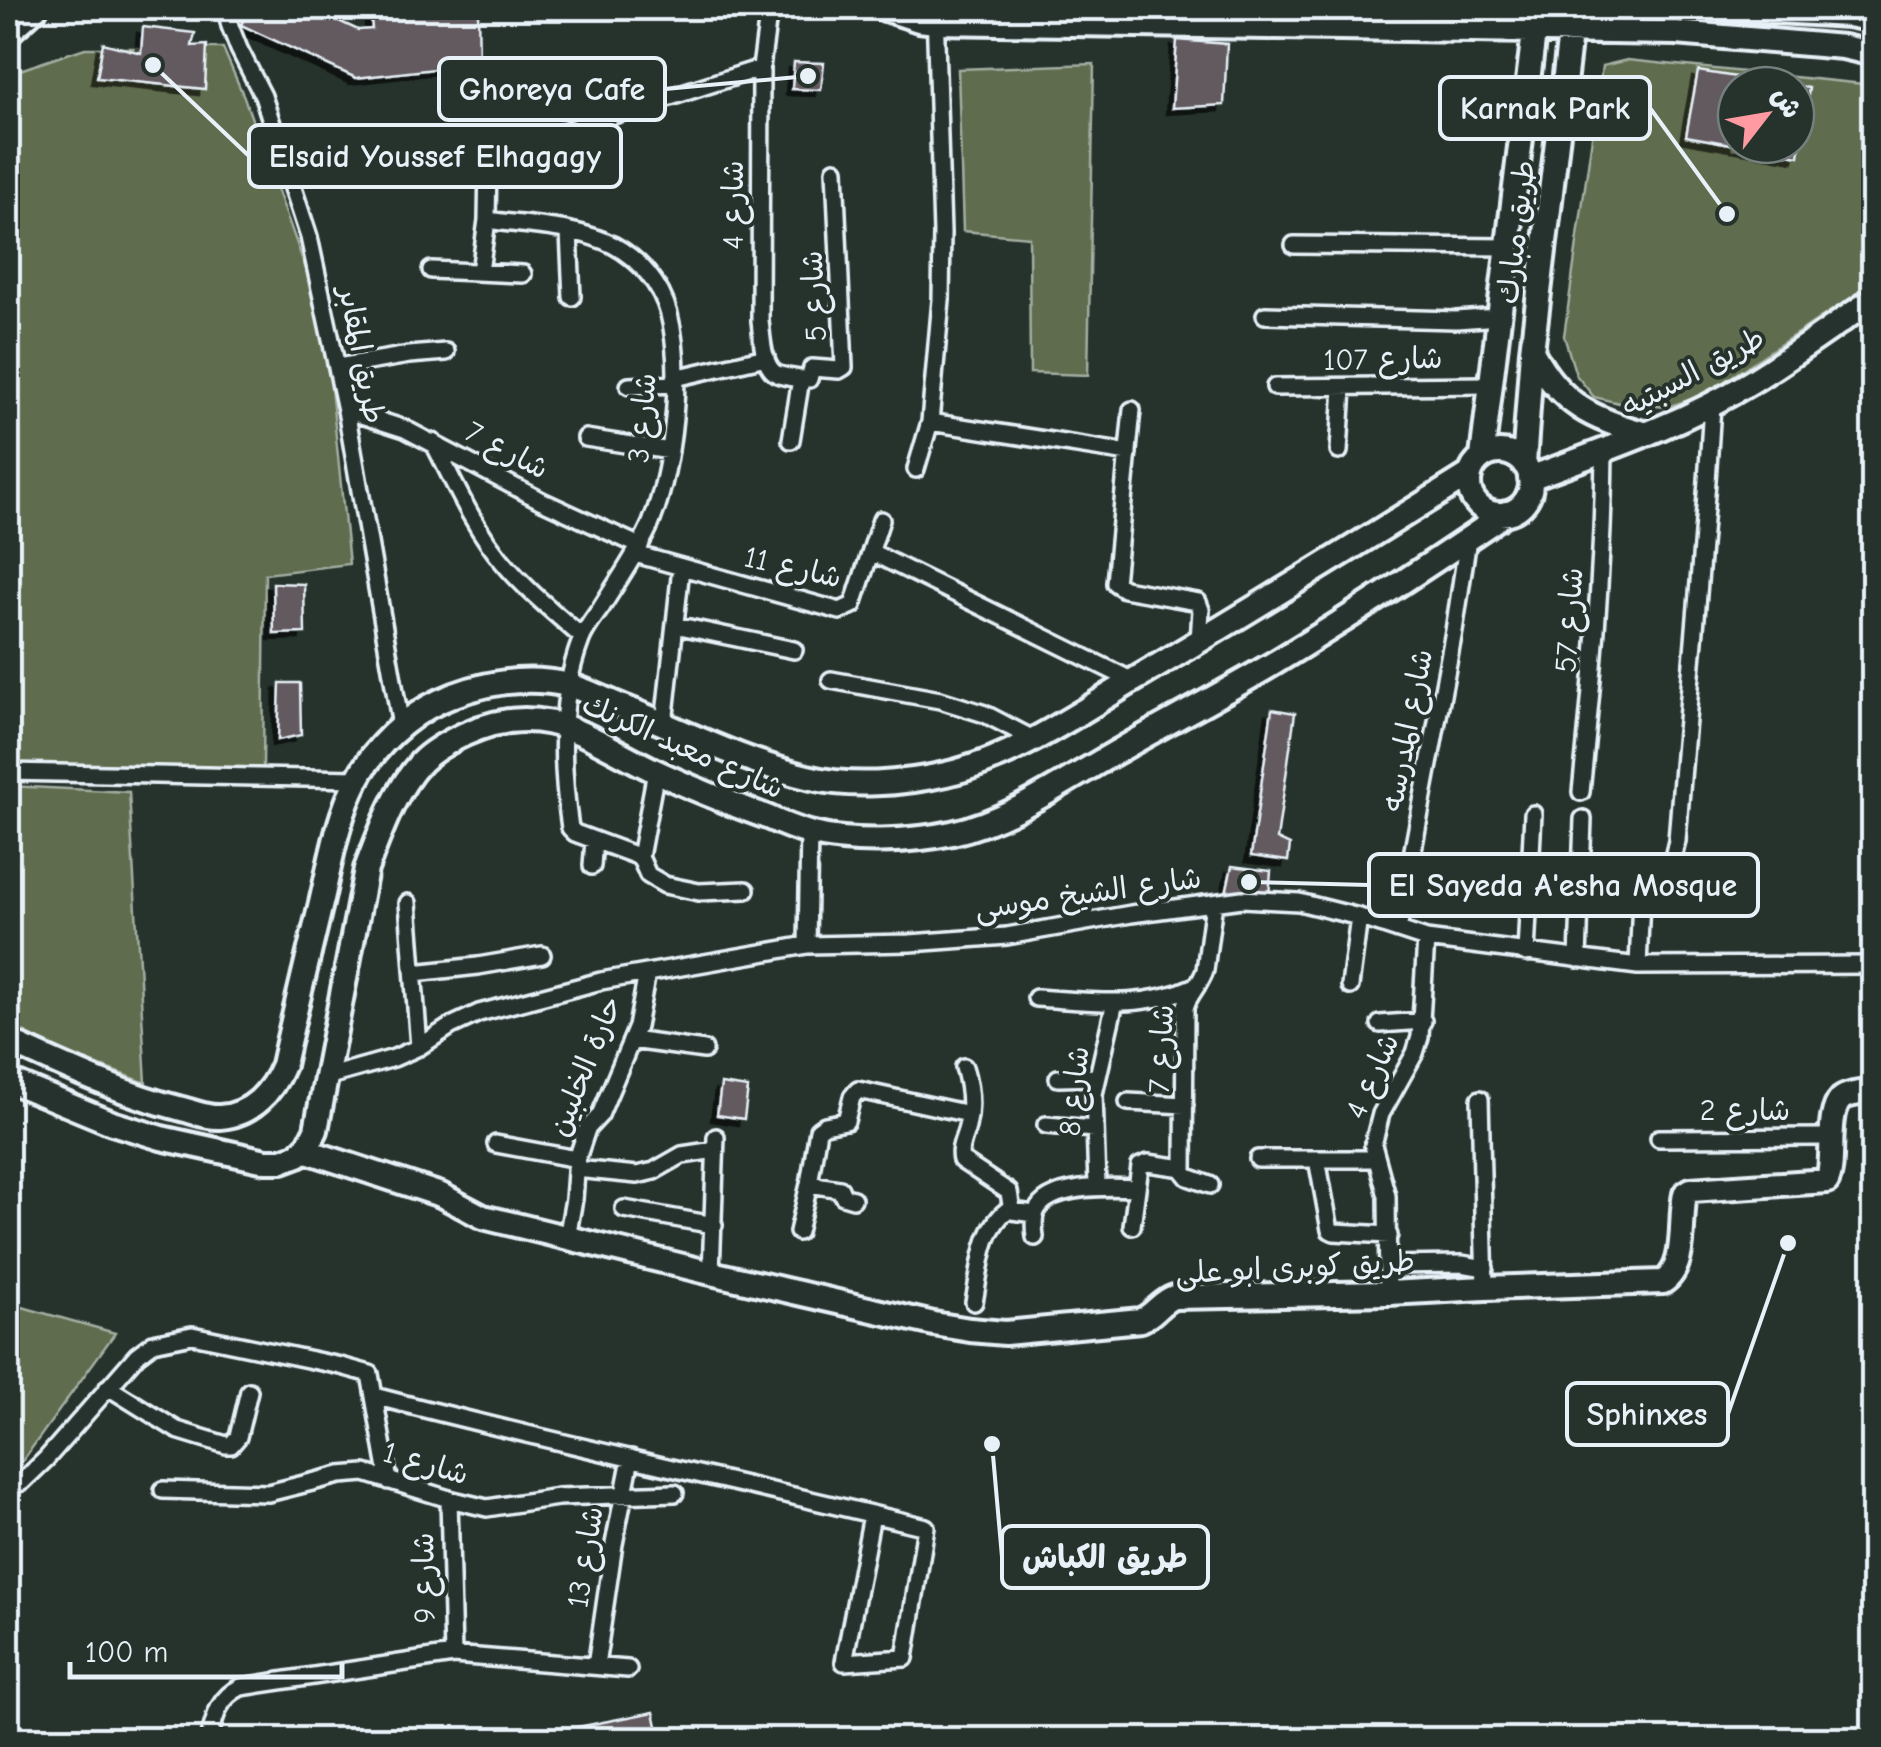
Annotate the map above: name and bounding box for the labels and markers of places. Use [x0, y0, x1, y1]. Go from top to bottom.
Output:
callout: Ghoreya Cafe [439, 58, 665, 120]
callout: Karnak Park [1440, 77, 1650, 139]
callout: Elsaid Youssef Elhagagy [249, 125, 621, 187]
callout: El Sayeda A'esha Mosque [1369, 854, 1758, 916]
callout: Sphinxes [1567, 1383, 1728, 1445]
callout: طريق الكباش [1002, 1526, 1208, 1588]

